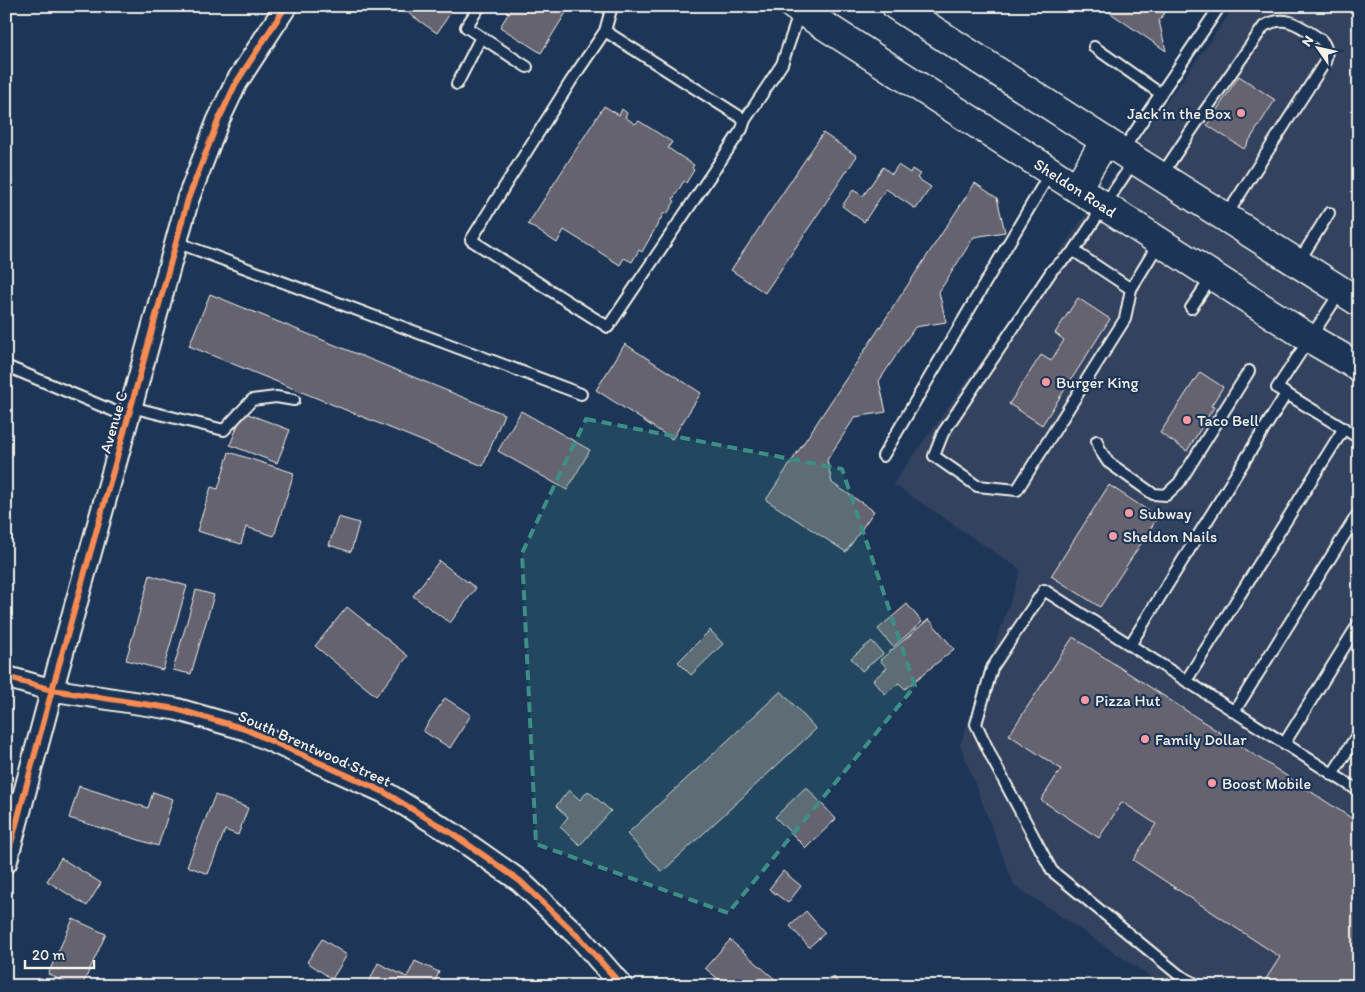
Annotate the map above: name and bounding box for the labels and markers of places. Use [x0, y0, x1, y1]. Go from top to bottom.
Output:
place label: Jack in the Box [1127, 104, 1231, 123]
marker: Jack in the Box [1235, 107, 1247, 119]
place label: Burger King [1056, 373, 1140, 392]
marker: Burger King [1040, 376, 1052, 388]
place label: Taco Bell [1197, 411, 1259, 430]
marker: Taco Bell [1181, 414, 1193, 426]
place label: Subway [1139, 504, 1192, 523]
marker: Subway [1123, 507, 1135, 519]
place label: Sheldon Nails [1123, 527, 1217, 546]
marker: Sheldon Nails [1107, 530, 1119, 542]
place label: Pizza Hut [1095, 691, 1160, 710]
marker: Pizza Hut [1079, 694, 1091, 706]
place label: Family Dollar [1155, 730, 1247, 749]
marker: Family Dollar [1139, 733, 1151, 745]
place label: Boost Mobile [1222, 774, 1311, 793]
marker: Boost Mobile [1206, 777, 1218, 789]

